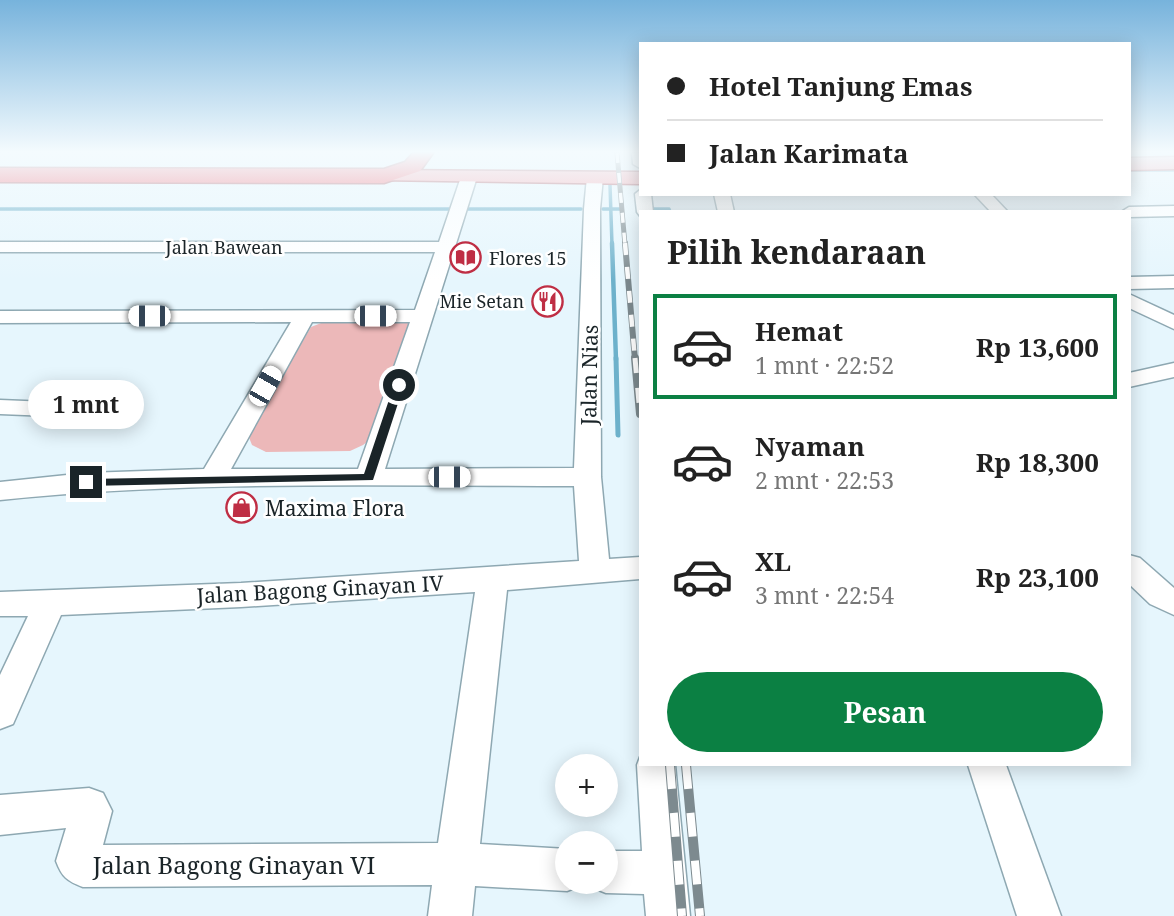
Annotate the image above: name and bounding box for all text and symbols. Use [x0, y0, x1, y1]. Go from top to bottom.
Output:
text: Hotel Tanjung Emas [709, 68, 972, 104]
text: Jalan Karimata [709, 135, 909, 171]
text: Pilih kendaraan [667, 230, 926, 273]
street label: Jalan Bawean [164, 235, 283, 259]
library icon: Flores 15 [449, 241, 483, 275]
place label: Flores 15 [489, 246, 567, 270]
restaurant icon: Mie Setan [530, 284, 564, 318]
place label: Mie Setan [440, 289, 524, 313]
car [129, 306, 171, 327]
car [355, 306, 397, 327]
text: Hemat [755, 313, 843, 349]
icon: car [671, 315, 734, 378]
street label: Jalan Nias [574, 324, 604, 427]
text: Rp 13,600 [976, 329, 1099, 365]
text: 1 mnt · 22:52 [755, 349, 894, 381]
car [246, 363, 285, 409]
route start [383, 369, 415, 401]
callout: 1 mnt [28, 380, 144, 430]
text: 1 mnt [53, 388, 119, 420]
text: Nyaman [755, 428, 865, 464]
icon: car [671, 430, 734, 493]
text: Rp 18,300 [976, 444, 1099, 480]
text: 2 mnt · 22:53 [755, 464, 894, 496]
route end [70, 466, 102, 498]
car [429, 467, 471, 488]
shop icon: Maxima Flora [225, 491, 259, 525]
place label: Maxima Flora [265, 494, 405, 522]
text: XL [755, 543, 791, 579]
icon: car [671, 545, 734, 608]
text: Rp 23,100 [976, 559, 1099, 595]
street label: Jalan Bagong Ginayan IV [195, 569, 445, 610]
text: 3 mnt · 22:54 [755, 579, 894, 611]
button: Pesan [667, 672, 1103, 752]
map controls [555, 754, 618, 894]
button: + [555, 754, 618, 817]
button: − [555, 831, 618, 894]
street label: Jalan Bagong Ginayan VI [92, 848, 375, 881]

